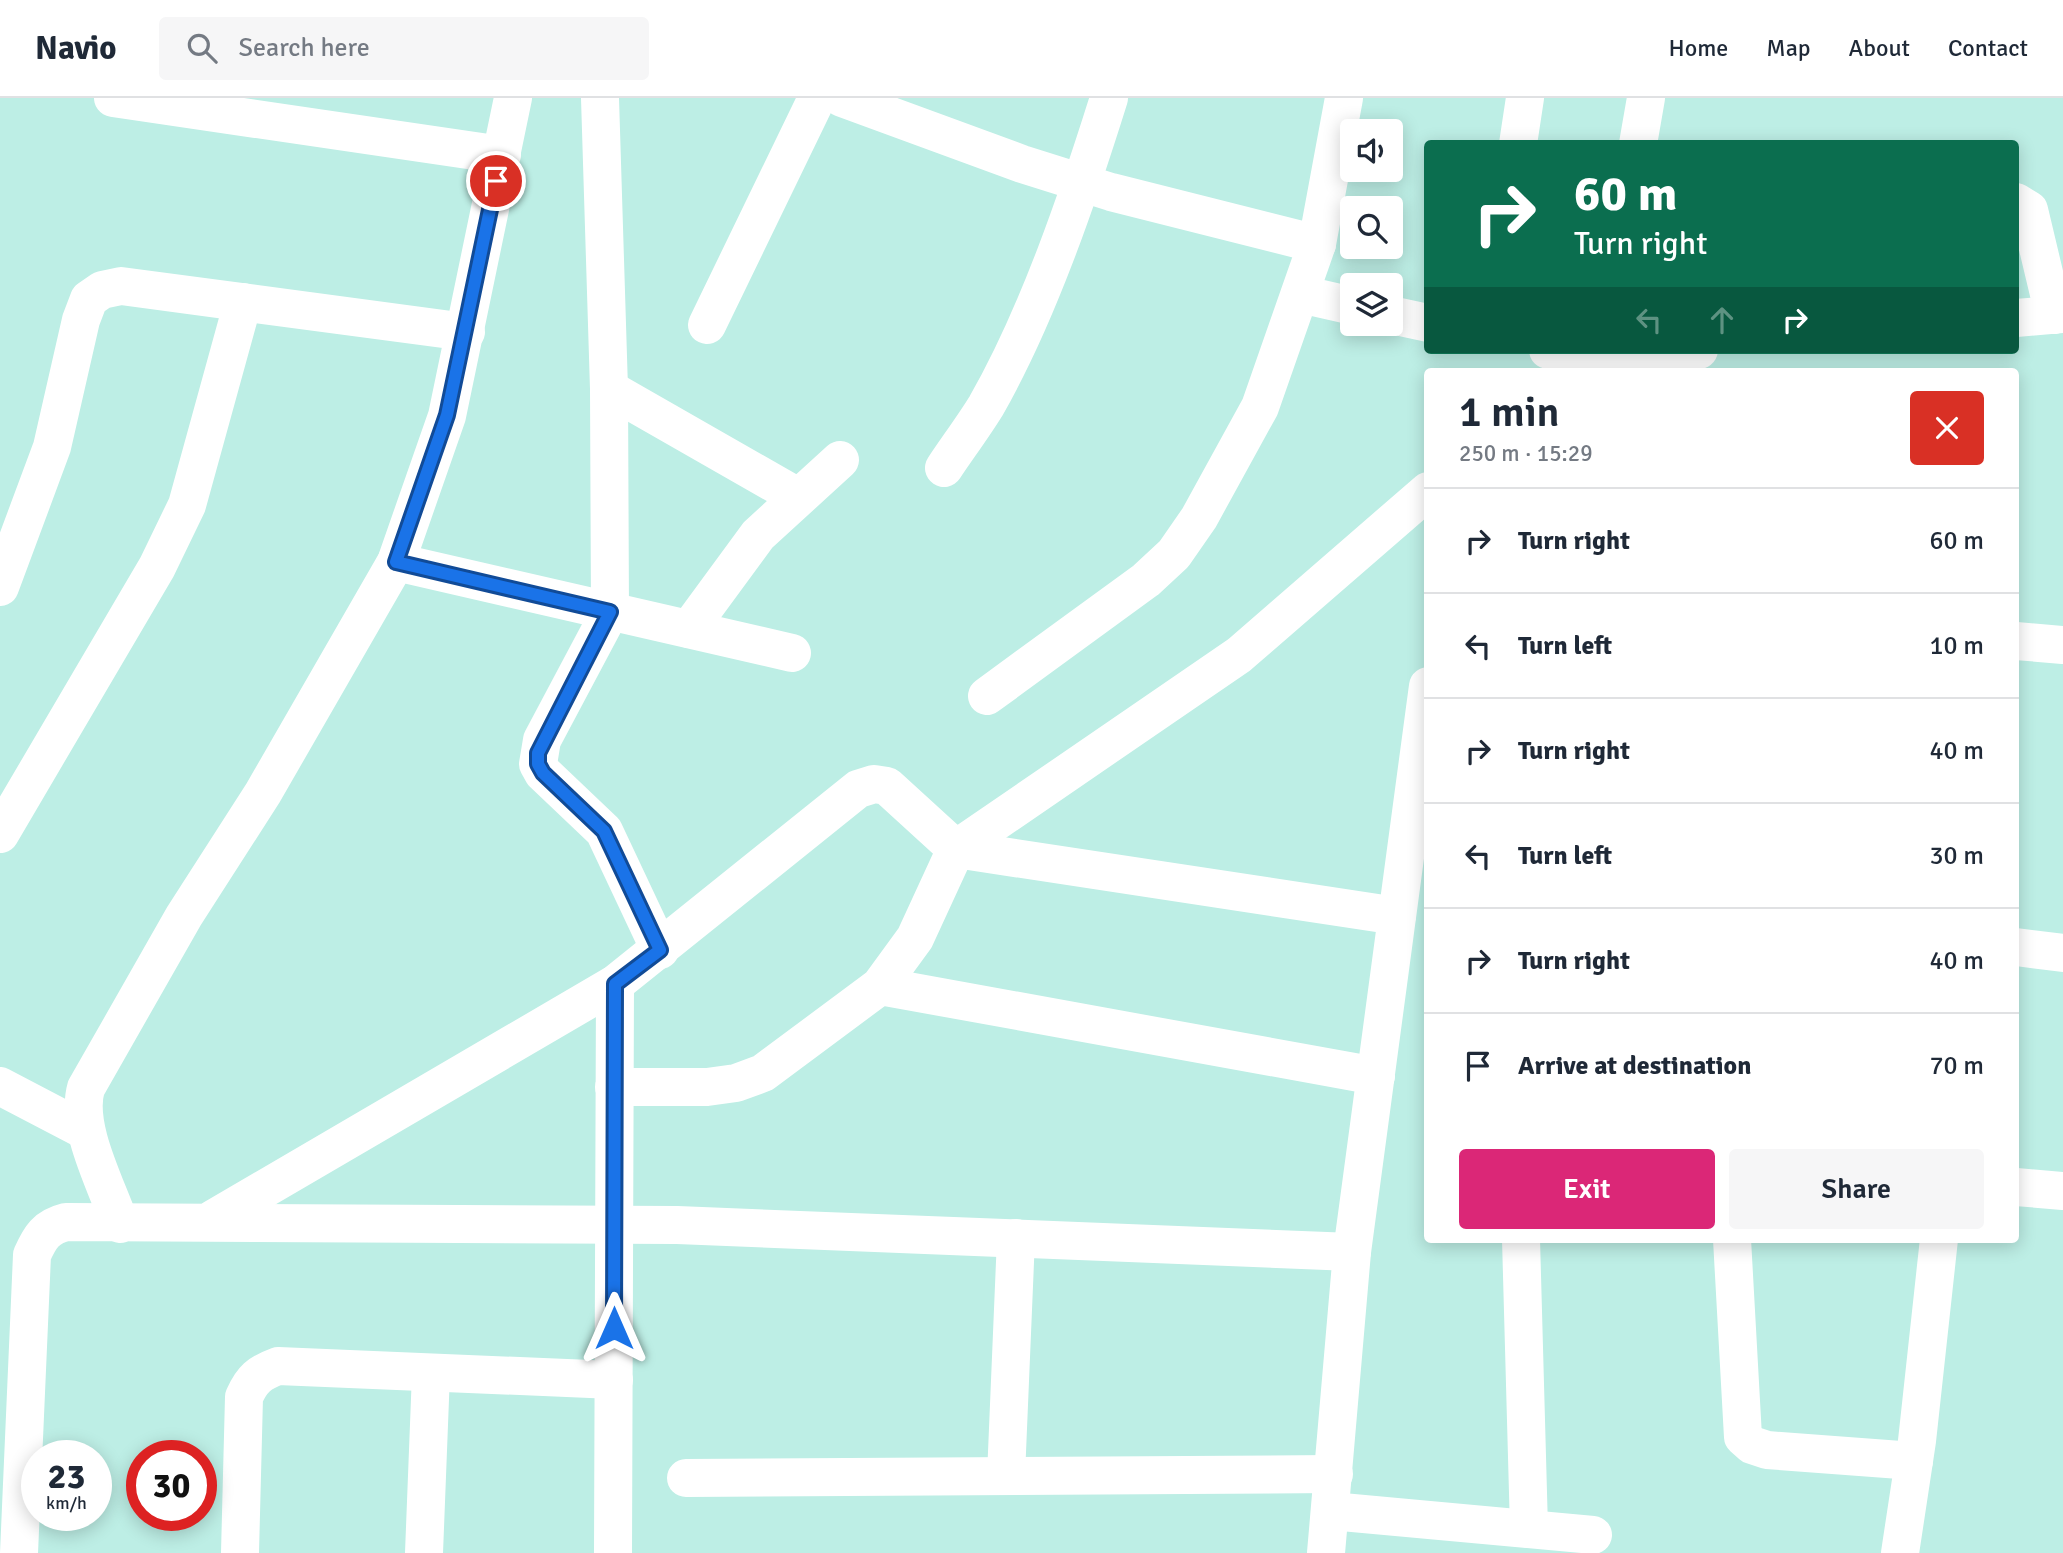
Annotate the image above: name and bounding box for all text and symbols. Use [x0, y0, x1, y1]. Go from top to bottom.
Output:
search box [159, 17, 649, 80]
text: Navio [35, 28, 117, 69]
icon: search [183, 29, 221, 67]
text: Search here [239, 32, 370, 64]
text: Home [1668, 33, 1728, 63]
text: Map [1766, 33, 1811, 63]
text: About [1849, 33, 1910, 63]
text: Contact [1948, 33, 2028, 63]
map controls [1340, 119, 1403, 336]
button: sound [1340, 119, 1403, 182]
pin [466, 151, 526, 211]
icon: arrive [477, 162, 515, 200]
text: 60 m [1574, 164, 1677, 224]
icon: right [1459, 168, 1550, 259]
button: search [1340, 196, 1403, 259]
text: Turn right [1574, 224, 1707, 263]
button: layers [1340, 273, 1403, 336]
icon: left [1630, 301, 1668, 339]
icon: ahead [1703, 301, 1741, 339]
icon: right [1776, 301, 1814, 339]
text: 1 min [1459, 387, 1560, 438]
button: close [1910, 391, 1984, 465]
text: 250 m · 15:29 [1459, 439, 1593, 468]
icon: right [1459, 522, 1497, 560]
text: Turn right [1518, 525, 1630, 557]
text: 60 m [1929, 525, 1984, 557]
icon: left [1459, 627, 1497, 665]
text: Turn left [1518, 630, 1612, 662]
text: 10 m [1929, 630, 1984, 662]
icon: right [1459, 732, 1497, 770]
text: Turn right [1518, 735, 1630, 767]
text: 40 m [1929, 735, 1984, 767]
icon: left [1459, 837, 1497, 875]
text: Turn left [1518, 840, 1612, 872]
text: 30 m [1929, 840, 1984, 872]
icon: right [1459, 942, 1497, 980]
text: Turn right [1518, 945, 1630, 977]
text: 40 m [1929, 945, 1984, 977]
icon: arrive [1459, 1047, 1497, 1085]
text: Arrive at destination [1518, 1050, 1751, 1082]
text: 70 m [1929, 1050, 1984, 1082]
button: Exit [1459, 1149, 1715, 1229]
button: Share [1729, 1149, 1984, 1229]
position arrow [577, 1291, 651, 1365]
speed limit sign: 30 [126, 1440, 217, 1531]
text: 23 [48, 1455, 85, 1498]
text: km/h [46, 1492, 87, 1514]

